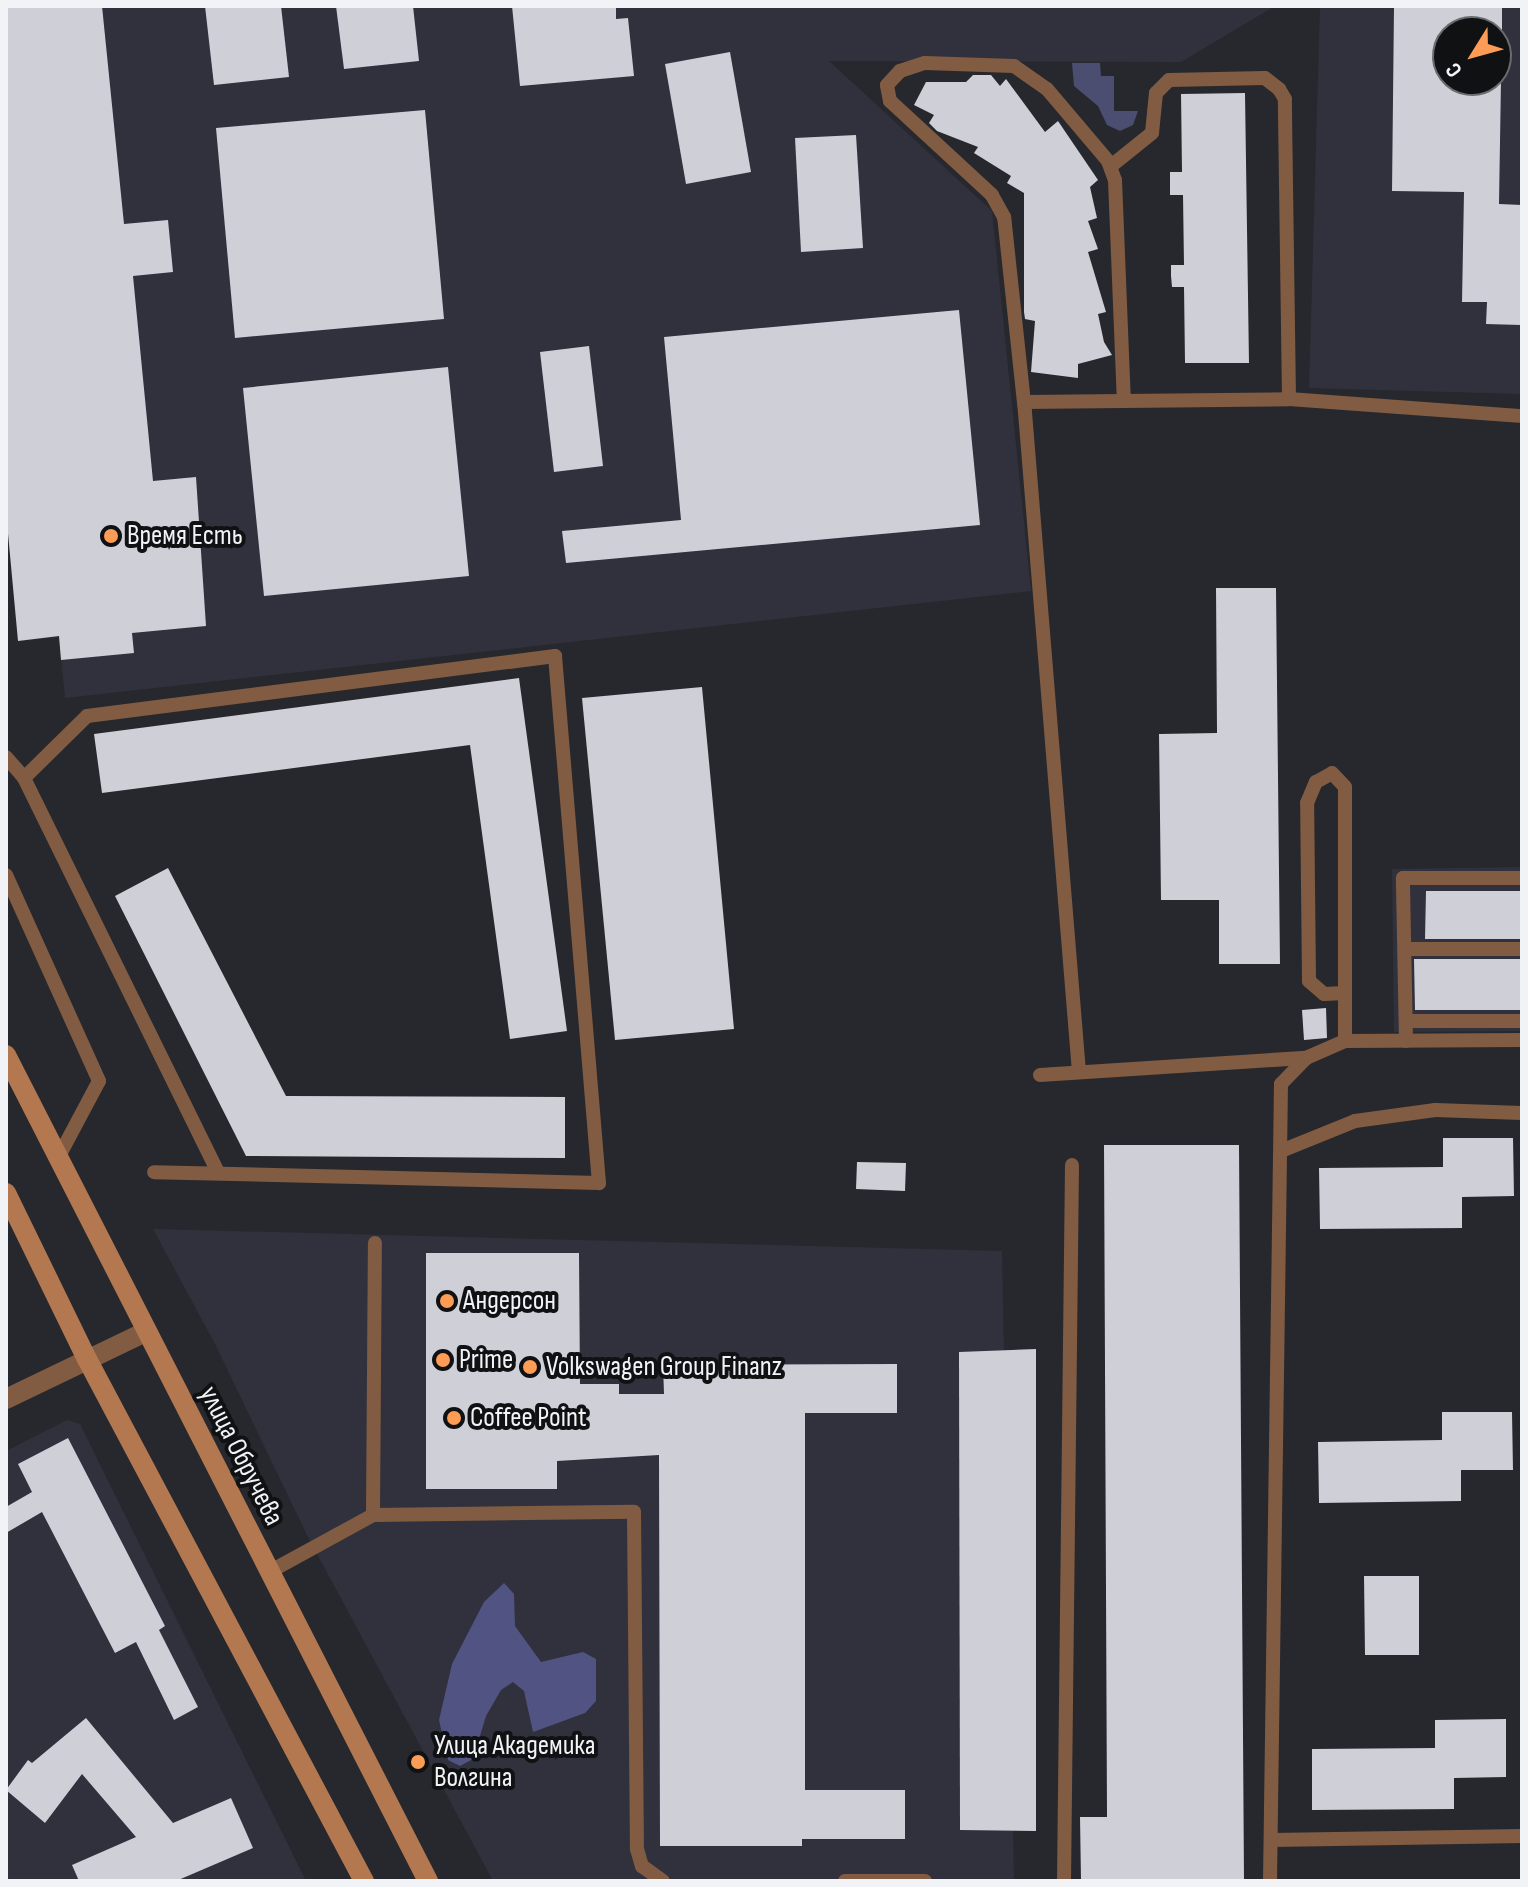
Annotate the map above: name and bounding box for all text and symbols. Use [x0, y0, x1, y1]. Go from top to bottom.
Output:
north arrow [1432, 16, 1512, 96]
text: С [1440, 57, 1468, 82]
place label: Время Есть [127, 519, 243, 553]
marker: Время Есть [102, 527, 120, 545]
place label: Андерсон [463, 1284, 556, 1318]
marker: Андерсон [438, 1292, 456, 1310]
place label: Prime [459, 1343, 513, 1377]
place label: Volkswagen Group Finanz [546, 1350, 782, 1384]
marker: Prime [434, 1351, 452, 1369]
marker: Volkswagen Group Finanz [521, 1358, 539, 1376]
street label: улица Обручева [192, 1381, 290, 1531]
place label: Coffee Point [470, 1401, 587, 1435]
marker: Coffee Point [445, 1409, 463, 1427]
place label: Улица Академика Волгина [434, 1729, 596, 1795]
marker: Улица Академика Волгина [409, 1753, 427, 1771]

